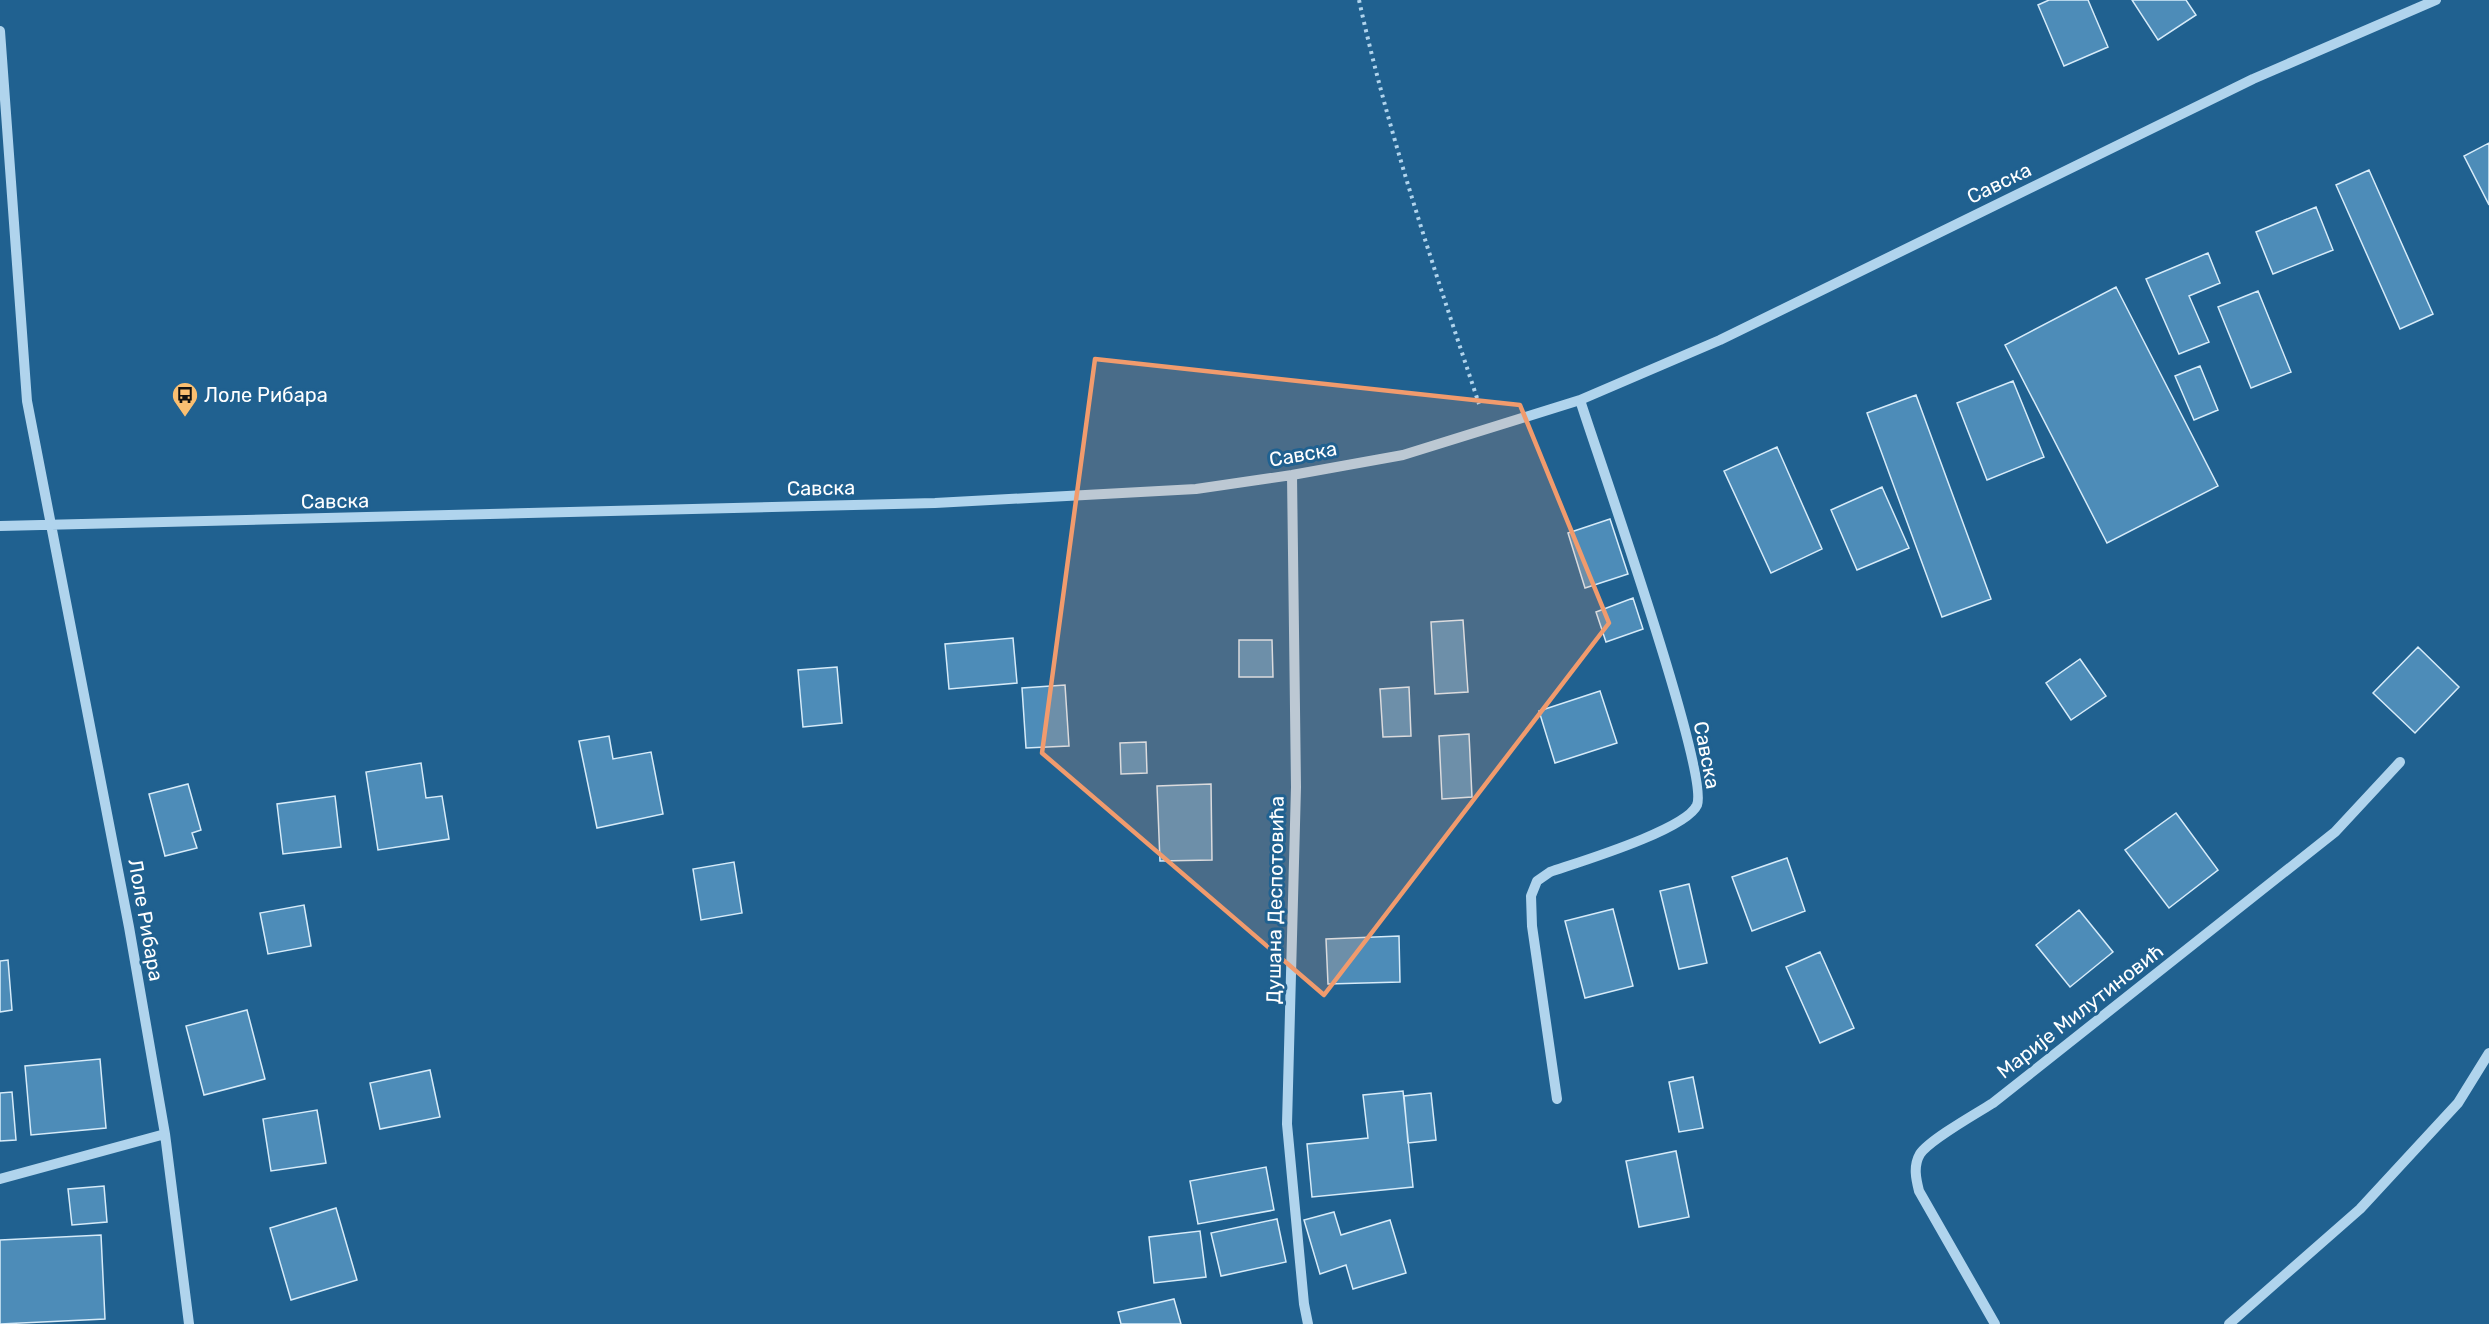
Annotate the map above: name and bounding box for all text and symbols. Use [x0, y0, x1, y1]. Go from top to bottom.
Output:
street label: Савска [1963, 157, 2035, 209]
bus stop icon: Лоле Рибара [170, 380, 200, 418]
place label: Лоле Рибара [204, 383, 328, 407]
street label: Савска [1267, 436, 1339, 472]
street label: Савска [787, 475, 855, 501]
street label: Савска [301, 488, 369, 514]
street label: Савска [1689, 719, 1725, 791]
street label: Душана Деспотовића [1261, 796, 1289, 1004]
street label: Лоле Рибара [123, 857, 169, 983]
street label: Марије Милутиновић [1992, 939, 2168, 1083]

